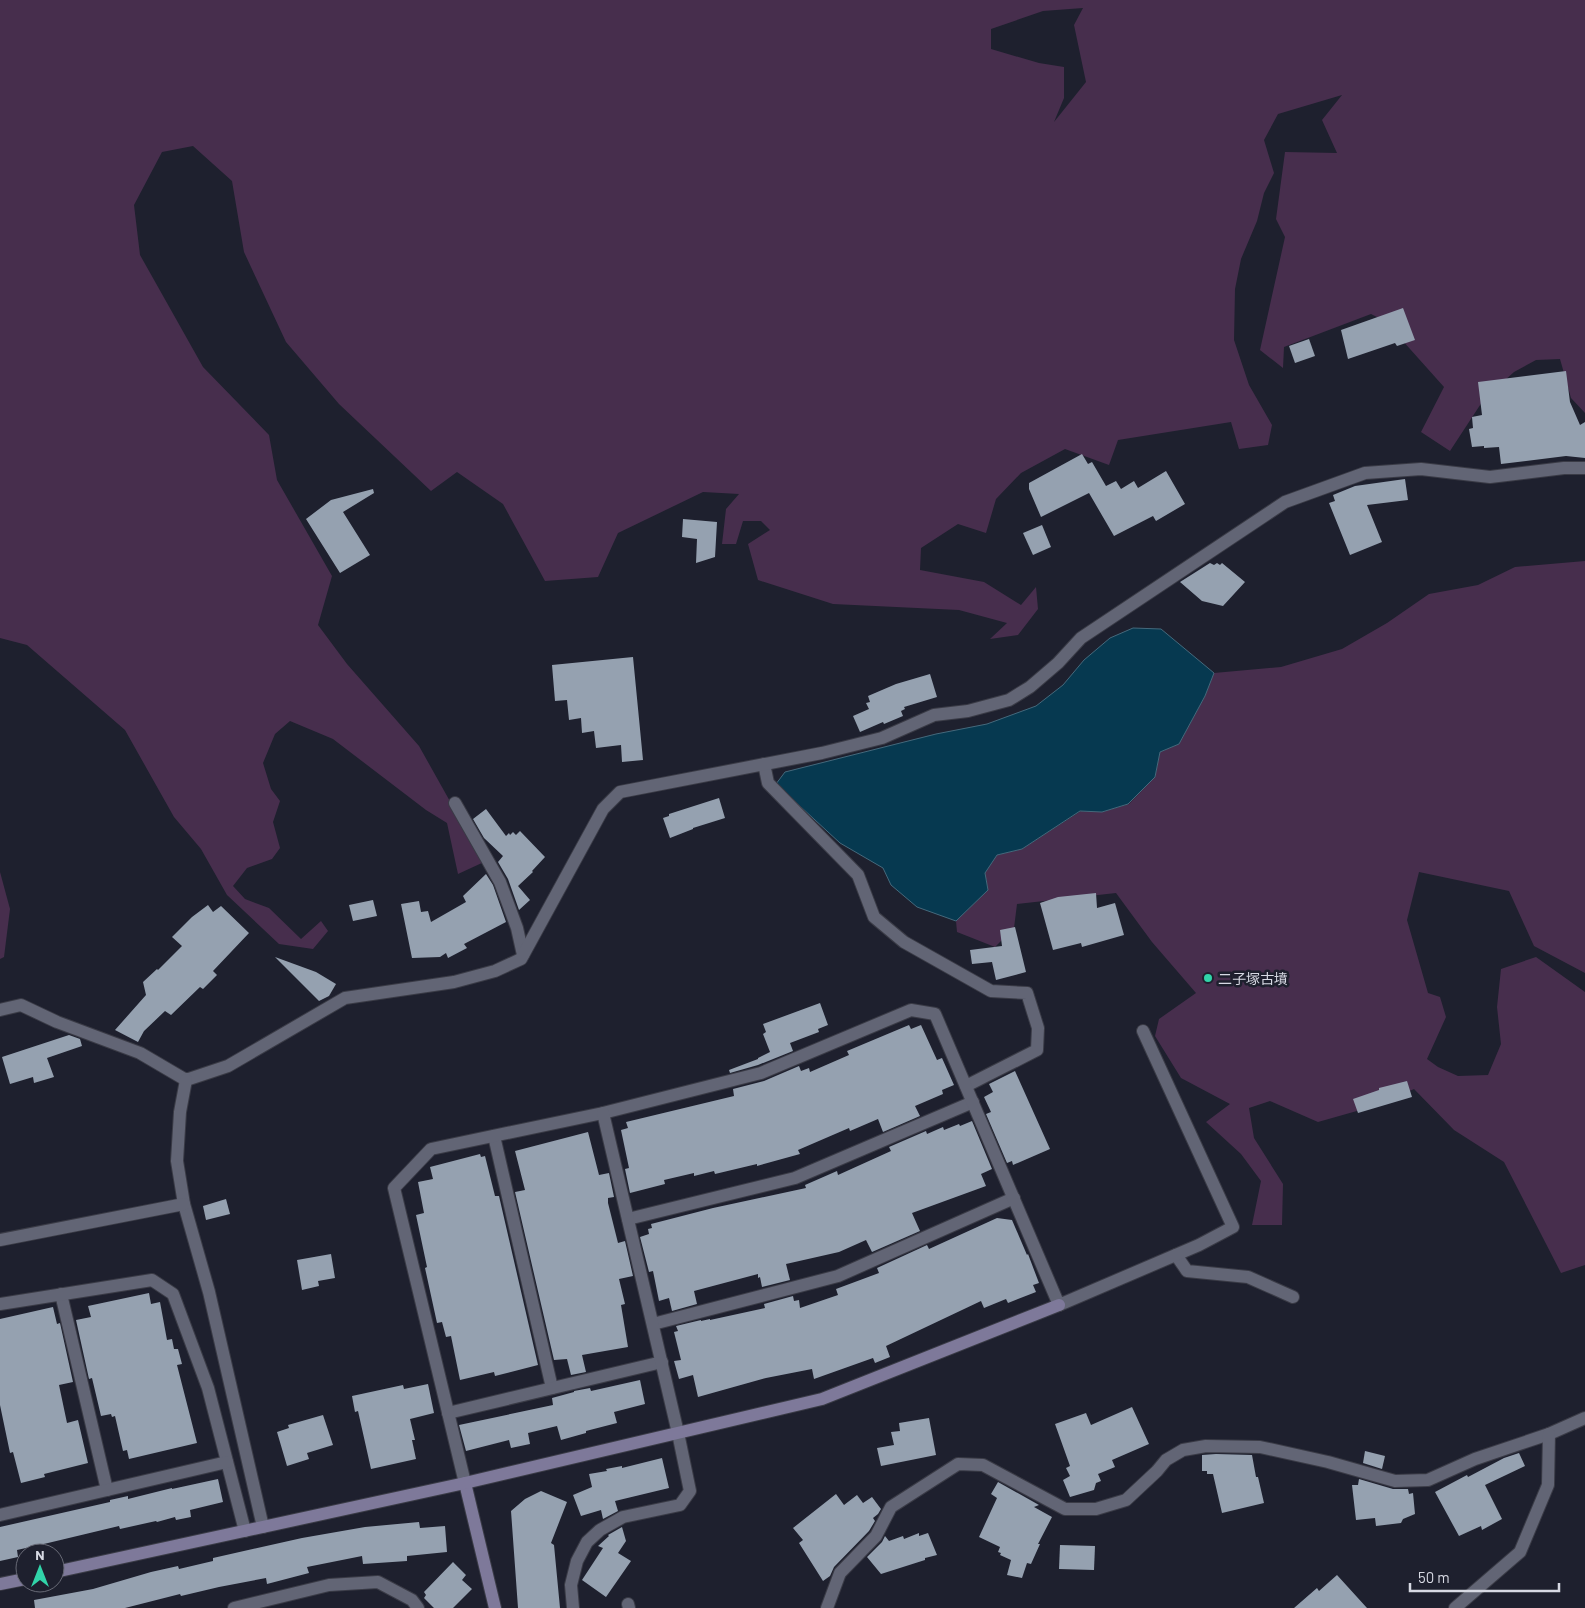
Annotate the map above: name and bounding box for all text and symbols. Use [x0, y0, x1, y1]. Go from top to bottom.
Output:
place label: 二子塚古墳 [1218, 970, 1288, 987]
marker: 二子塚古墳 [1202, 972, 1214, 984]
north arrow [15, 1543, 65, 1593]
text: N [35, 1546, 45, 1563]
scale bar [1410, 1560, 1559, 1592]
text: 50 m [1418, 1568, 1450, 1586]

